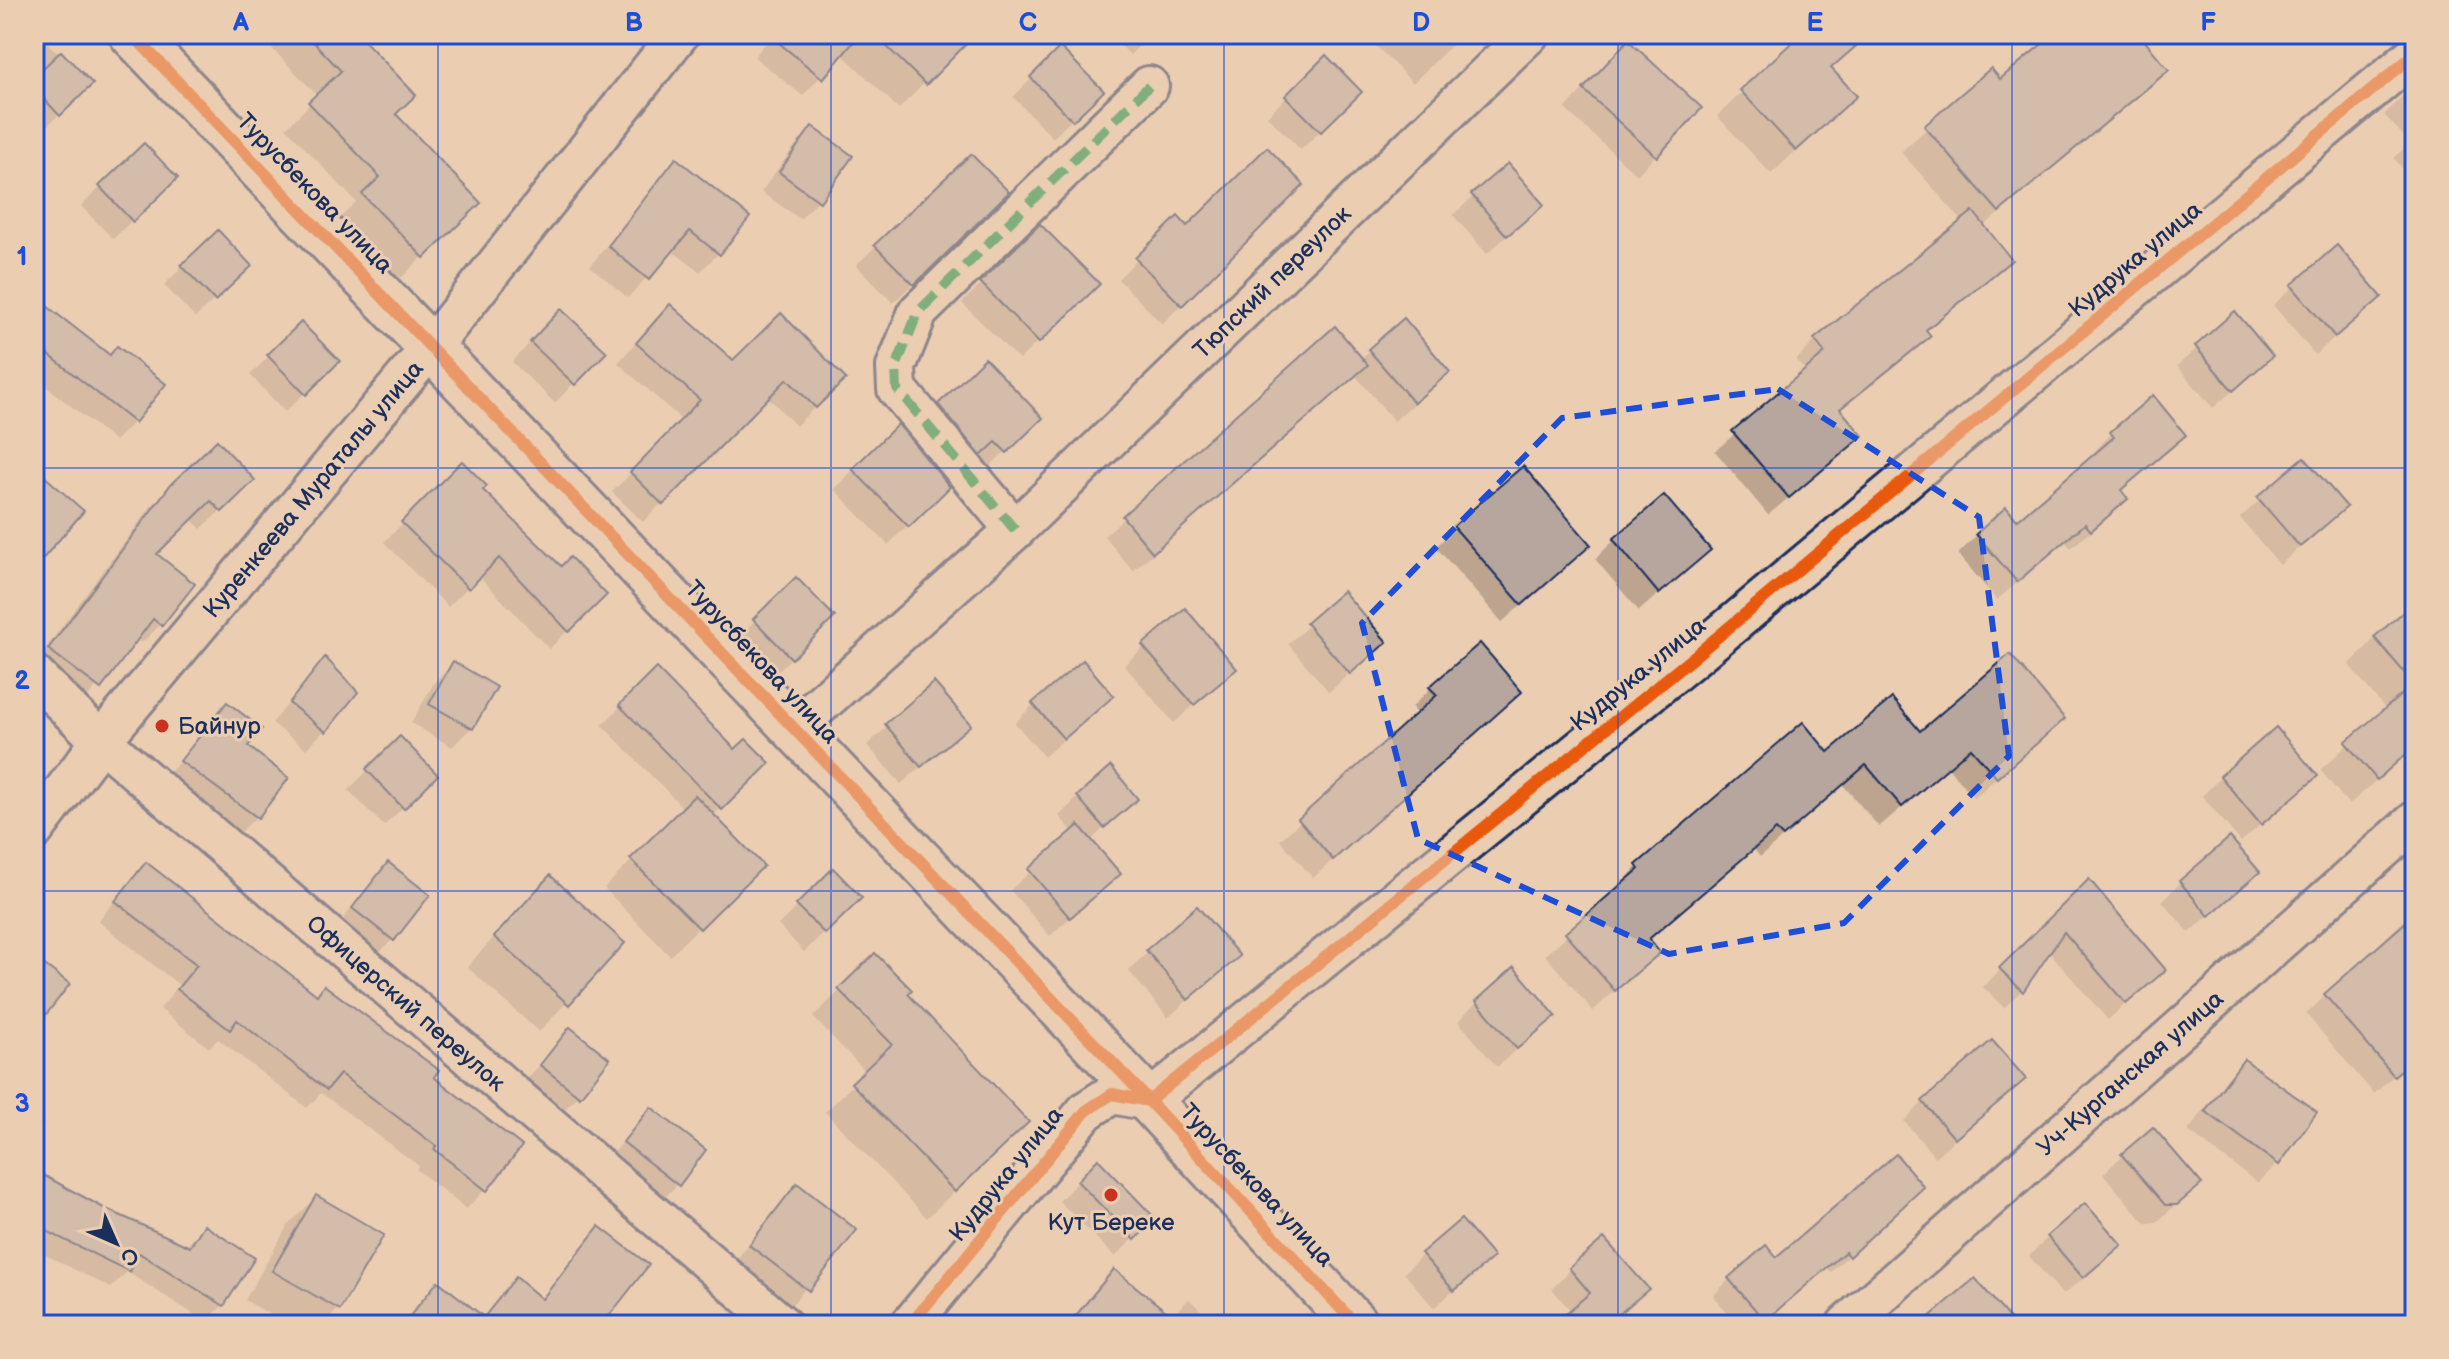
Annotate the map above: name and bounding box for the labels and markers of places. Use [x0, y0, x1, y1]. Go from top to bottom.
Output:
place label: Байнур [178, 712, 261, 741]
marker: Байнур [153, 717, 171, 735]
marker: Кут Береке [1102, 1186, 1120, 1204]
place label: Кут Береке [1047, 1208, 1175, 1237]

